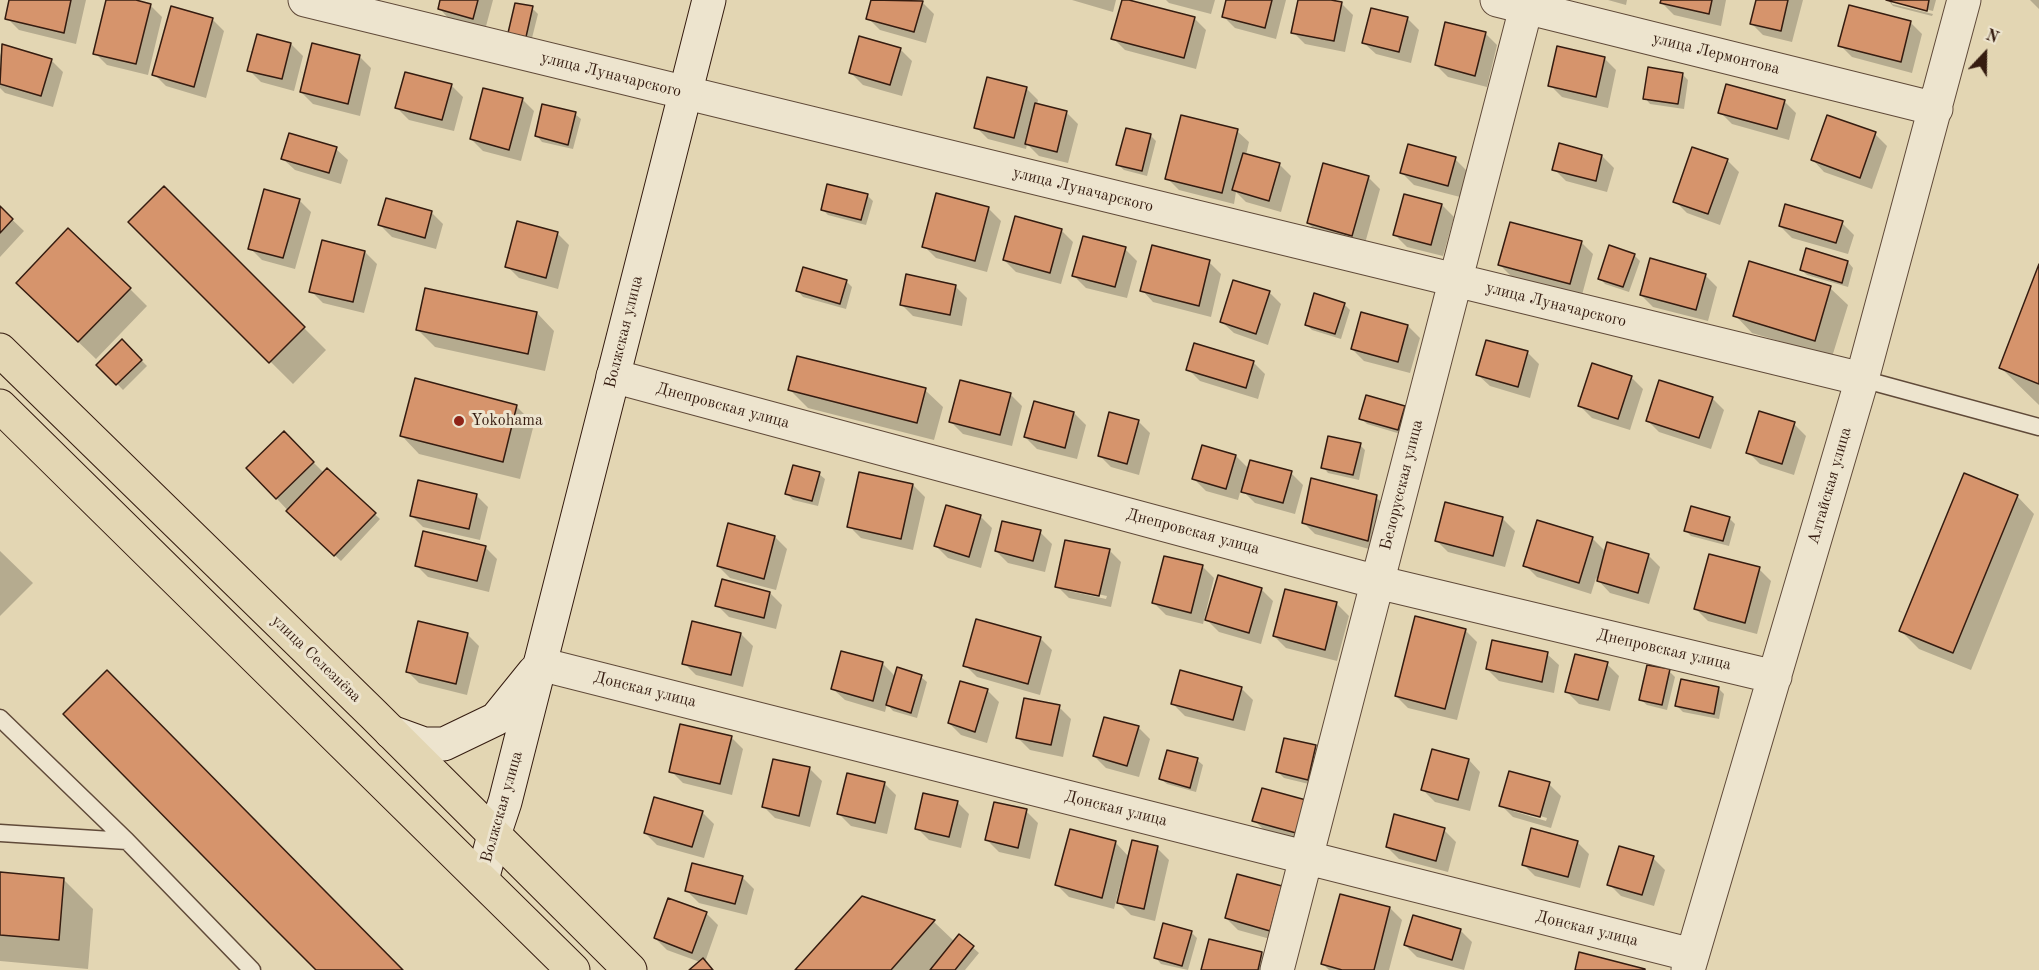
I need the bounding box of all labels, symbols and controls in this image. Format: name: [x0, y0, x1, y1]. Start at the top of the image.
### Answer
north arrow: [1955, 24, 2015, 84]
text: N: [1983, 28, 2000, 47]
street label: улица Лермонтова: [1650, 29, 1782, 79]
street label: улица Луначарского: [539, 48, 683, 102]
street label: улица Луначарского: [1011, 163, 1155, 217]
street label: Волжская улица: [601, 274, 647, 390]
street label: улица Луначарского: [1484, 278, 1628, 332]
street label: Днепровская улица: [654, 379, 792, 433]
place label: Yokohama: [471, 411, 543, 431]
marker: Yokohama: [452, 414, 466, 428]
street label: Белорусская улица: [1376, 418, 1428, 552]
street label: Алтайская улица: [1804, 425, 1856, 547]
street label: Днепровская улица: [1124, 505, 1262, 559]
street label: улица Селезнёва: [267, 611, 365, 707]
street label: Днепровская улица: [1595, 625, 1733, 675]
street label: Донская улица: [592, 668, 698, 712]
street label: Волжская улица: [477, 749, 527, 865]
street label: Донская улица: [1063, 787, 1169, 831]
street label: Донская улица: [1534, 907, 1640, 951]

